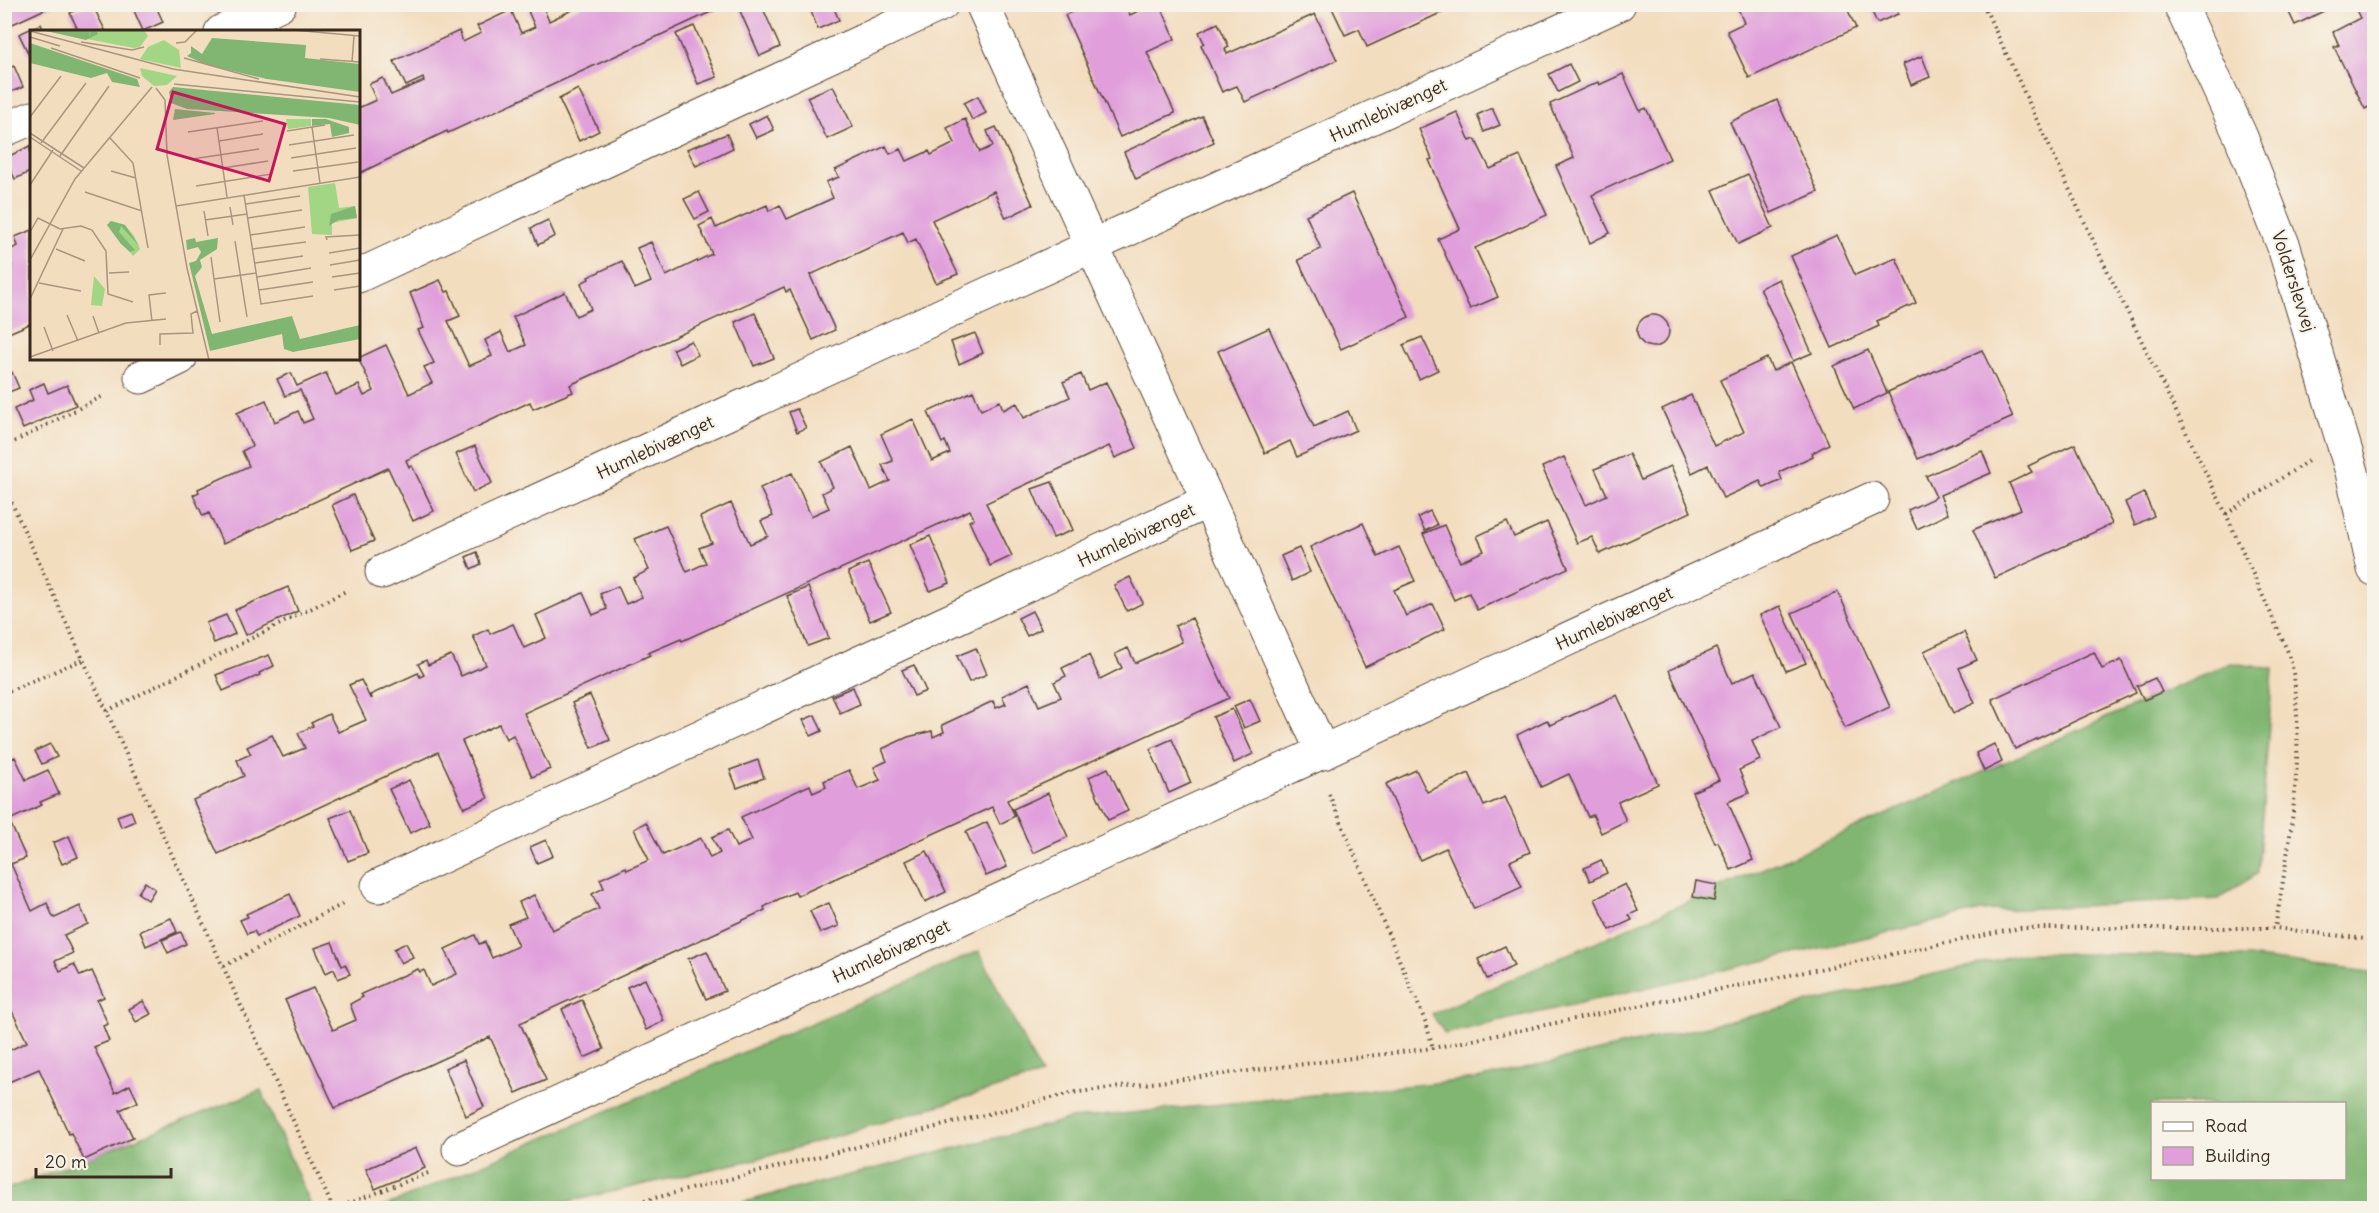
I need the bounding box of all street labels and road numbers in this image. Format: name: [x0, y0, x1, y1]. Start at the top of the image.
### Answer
street label: Humlebivænget: [1326, 73, 1450, 147]
street label: Volderslevvej: [2267, 227, 2321, 335]
street label: Humlebivænget: [593, 410, 717, 484]
street label: Humlebivænget: [1074, 498, 1198, 572]
street label: Humlebivænget: [1552, 581, 1676, 655]
street label: Humlebivænget: [829, 914, 953, 988]

